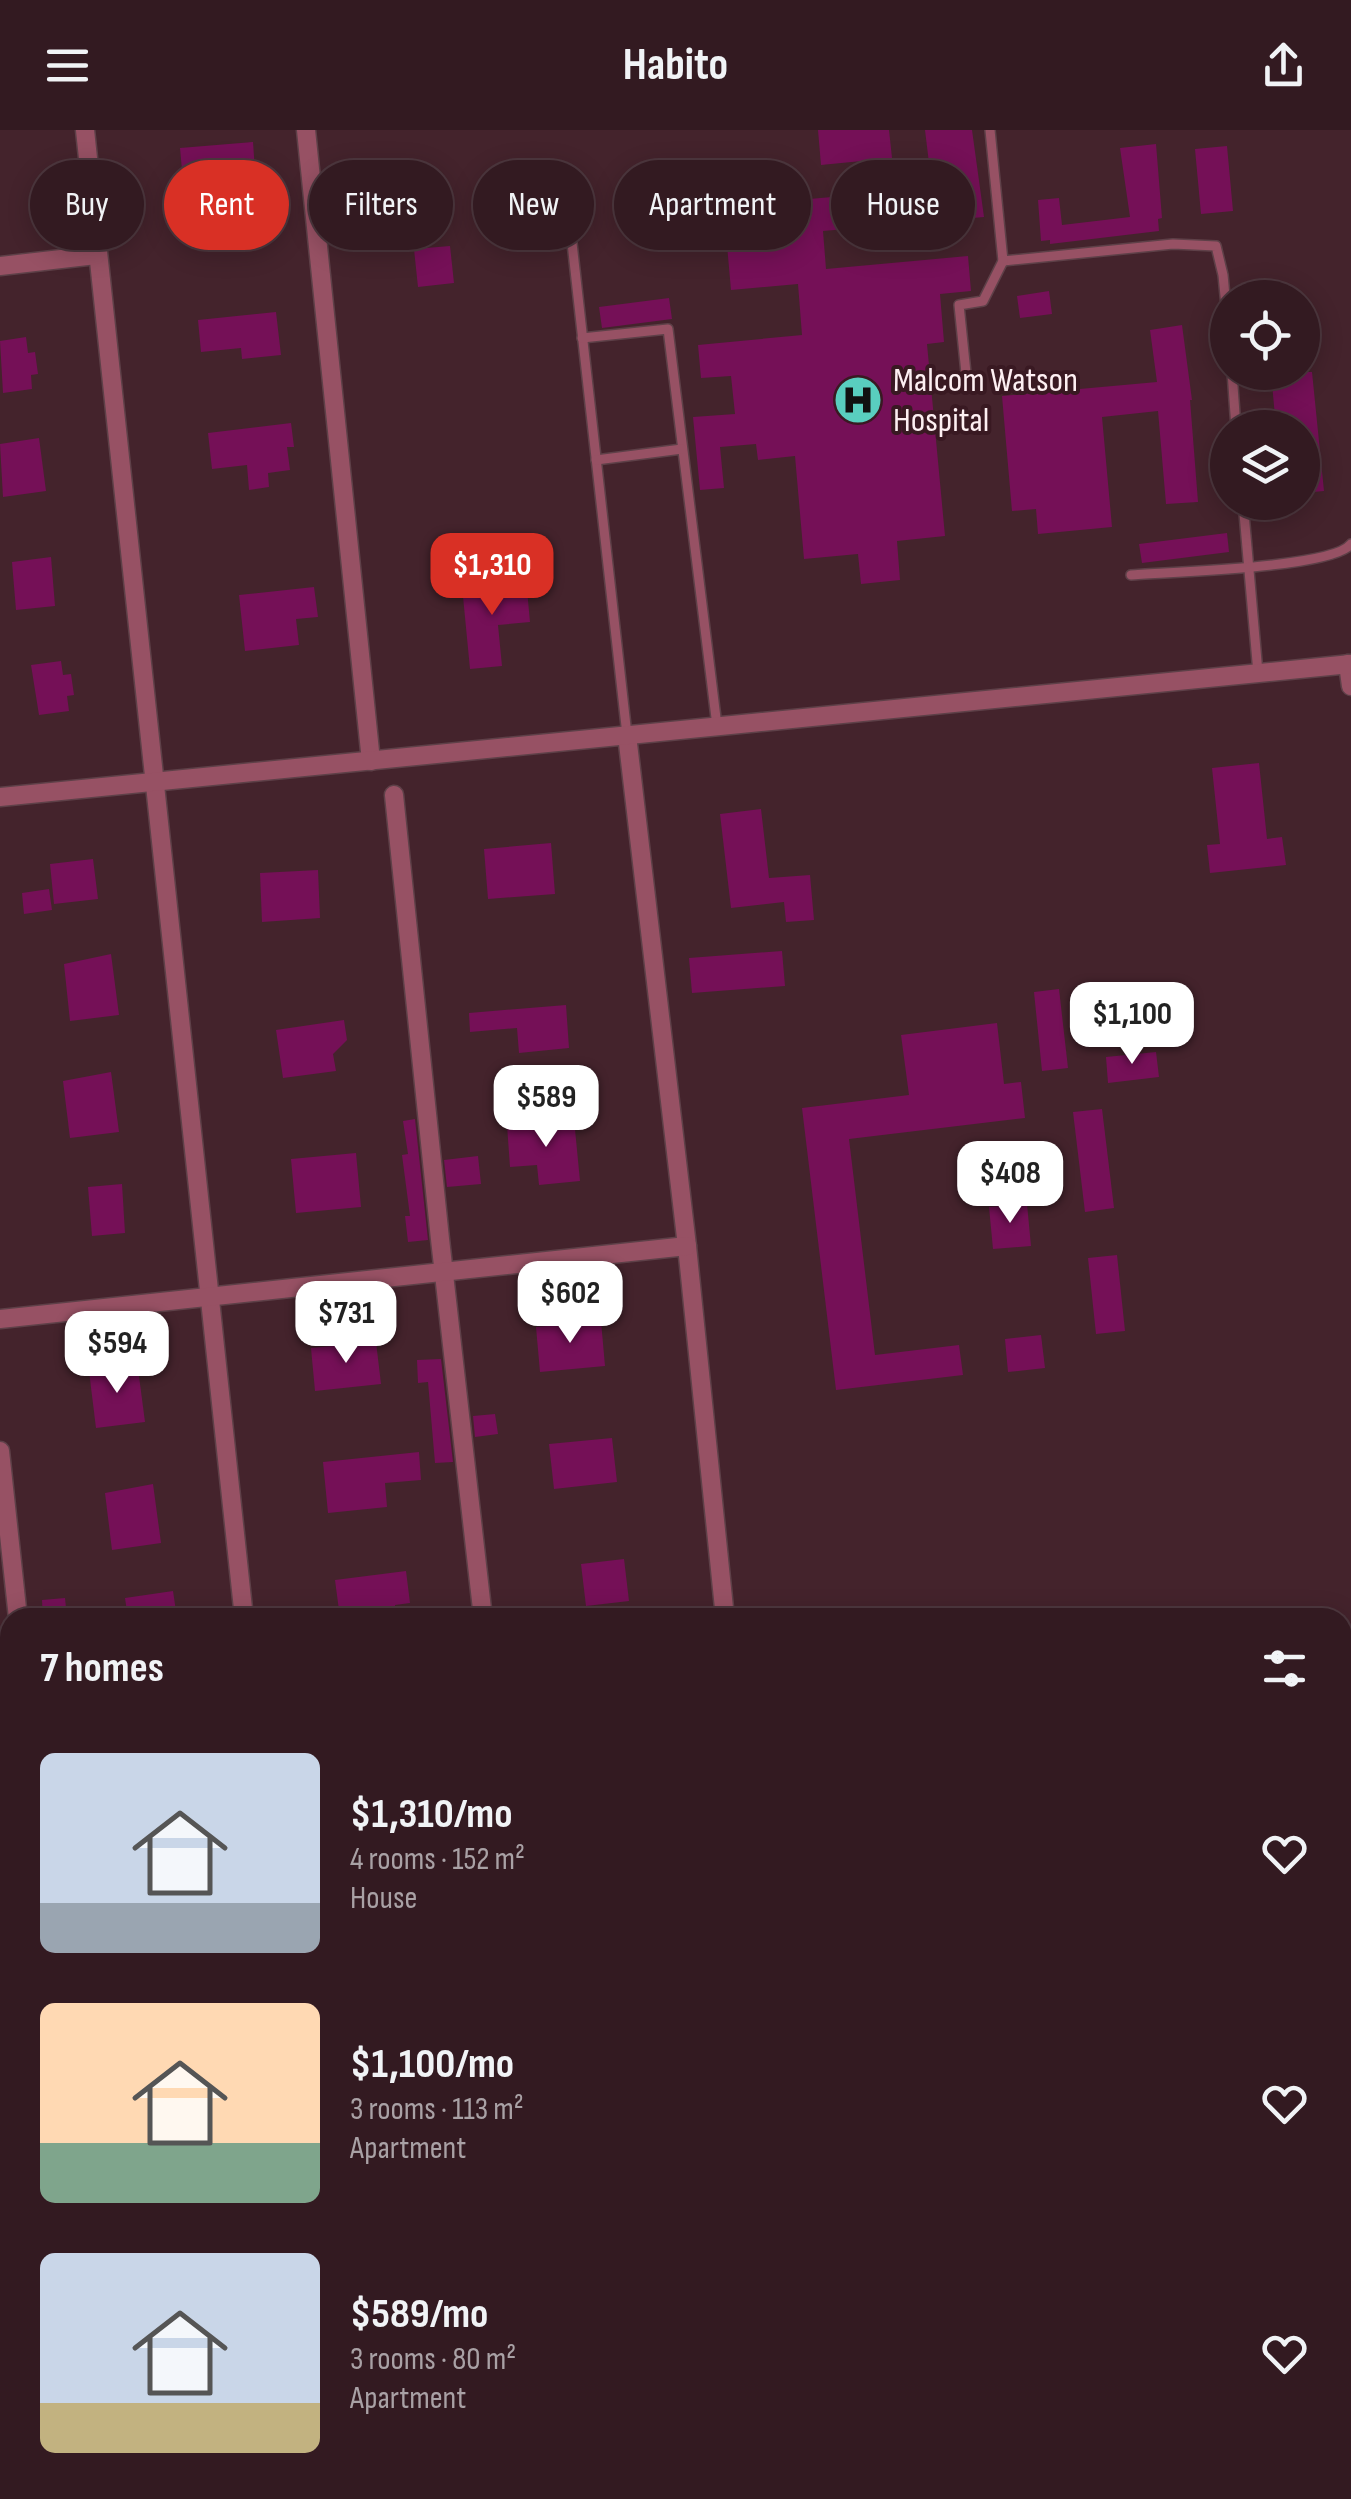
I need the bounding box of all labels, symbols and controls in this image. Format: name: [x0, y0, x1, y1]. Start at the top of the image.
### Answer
icon: menu: [40, 38, 95, 93]
text: Habito: [623, 38, 728, 93]
icon: share: [1256, 38, 1311, 93]
chip: Buy: [30, 160, 144, 250]
chip: Rent: [164, 160, 289, 250]
chip: Filters: [309, 160, 453, 250]
chip: New: [473, 160, 594, 250]
chip: Apartment: [614, 160, 811, 250]
chip: House: [831, 160, 975, 250]
map controls: [1210, 280, 1320, 520]
button: locate: [1210, 280, 1320, 390]
place label: Malcom Watson Hospital: [893, 359, 1078, 442]
hospital icon: Malcom Watson Hospital: [832, 374, 884, 426]
button: layers: [1210, 410, 1320, 520]
pin: $1,310: [411, 533, 573, 618]
text: $1,310: [452, 546, 532, 585]
pin: $1,100: [1051, 982, 1213, 1067]
text: $1,100: [1092, 995, 1172, 1034]
pin: $589: [487, 1065, 605, 1150]
text: $589: [516, 1078, 576, 1117]
pin: $408: [951, 1141, 1069, 1226]
text: $408: [979, 1154, 1041, 1193]
pin: $602: [511, 1261, 629, 1346]
text: $602: [540, 1274, 600, 1313]
pin: $731: [287, 1281, 405, 1366]
text: $731: [317, 1294, 375, 1333]
pin: $594: [58, 1311, 176, 1396]
text: $594: [87, 1324, 147, 1363]
icon: filters: [1257, 1641, 1312, 1696]
text: 7 homes: [40, 1643, 164, 1694]
text: $1,310/mo: [350, 1789, 513, 1840]
icon: home: [120, 1793, 240, 1913]
icon: heart: [1257, 1826, 1312, 1881]
text: 4 rooms · 152 m²: [350, 1840, 525, 1879]
text: House: [350, 1879, 417, 1918]
text: $1,100/mo: [350, 2039, 514, 2090]
icon: home: [120, 2043, 240, 2163]
icon: heart: [1257, 2076, 1312, 2131]
text: 3 rooms · 113 m²: [350, 2090, 524, 2129]
text: Apartment: [350, 2129, 466, 2168]
text: $589/mo: [350, 2289, 488, 2340]
icon: home: [120, 2293, 240, 2413]
icon: heart: [1257, 2326, 1312, 2381]
text: 3 rooms · 80 m²: [350, 2340, 516, 2379]
text: Apartment: [350, 2379, 466, 2418]

